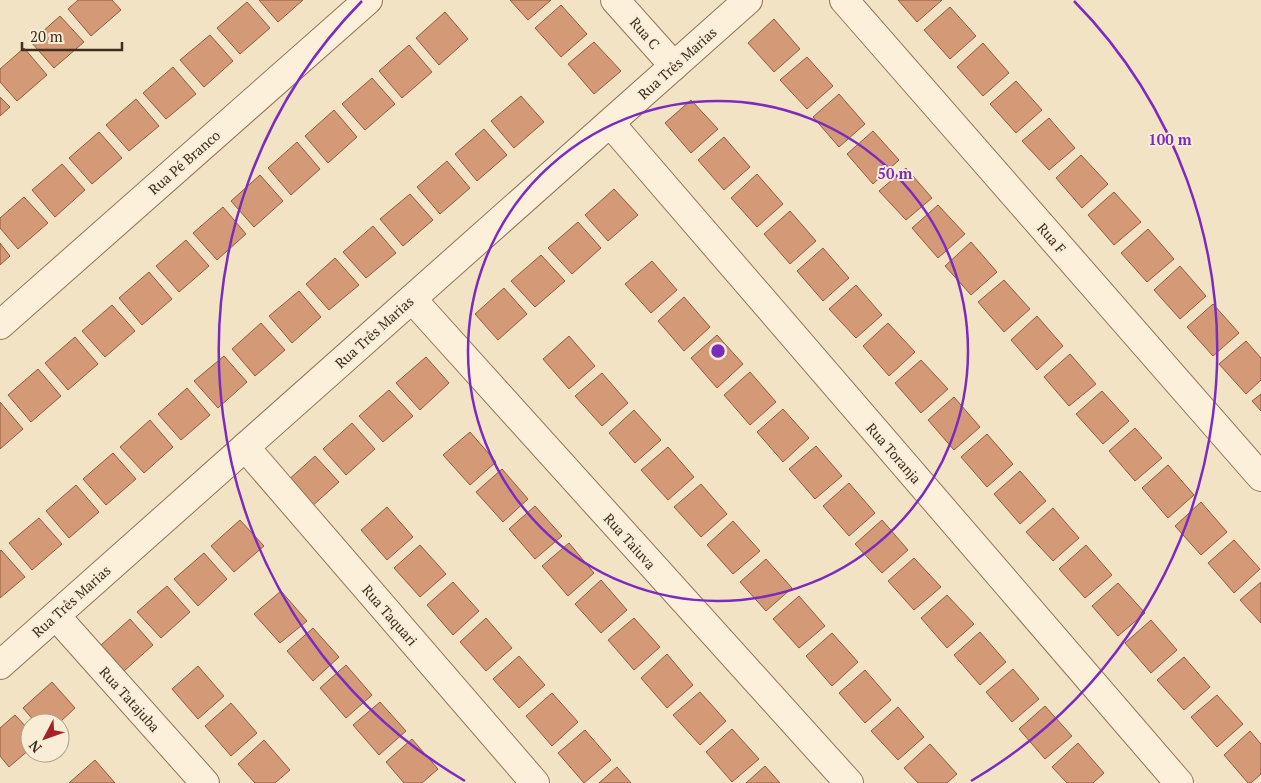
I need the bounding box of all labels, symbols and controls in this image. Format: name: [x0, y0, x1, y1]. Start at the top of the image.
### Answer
street label: Rua C: [626, 13, 664, 53]
scale bar: [22, 20, 122, 52]
street label: Rua Três Marias: [634, 23, 720, 103]
text: 20 m: [30, 26, 63, 46]
street label: Rua Pé Branco: [144, 125, 224, 198]
text: 100 m: [1148, 129, 1192, 149]
text: 50 m: [878, 163, 913, 183]
street label: Rua F: [1033, 219, 1071, 257]
street label: Rua Três Marias: [331, 292, 417, 372]
centre of rings: [709, 342, 727, 360]
street label: Rua Toranja: [862, 419, 926, 487]
street label: Rua Taiuva: [600, 509, 660, 573]
street label: Rua Três Marias: [28, 561, 114, 641]
street label: Rua Taquari: [358, 580, 422, 650]
street label: Rua Tatajuba: [96, 662, 164, 736]
north arrow: [20, 713, 70, 763]
text: N: [24, 736, 45, 757]

